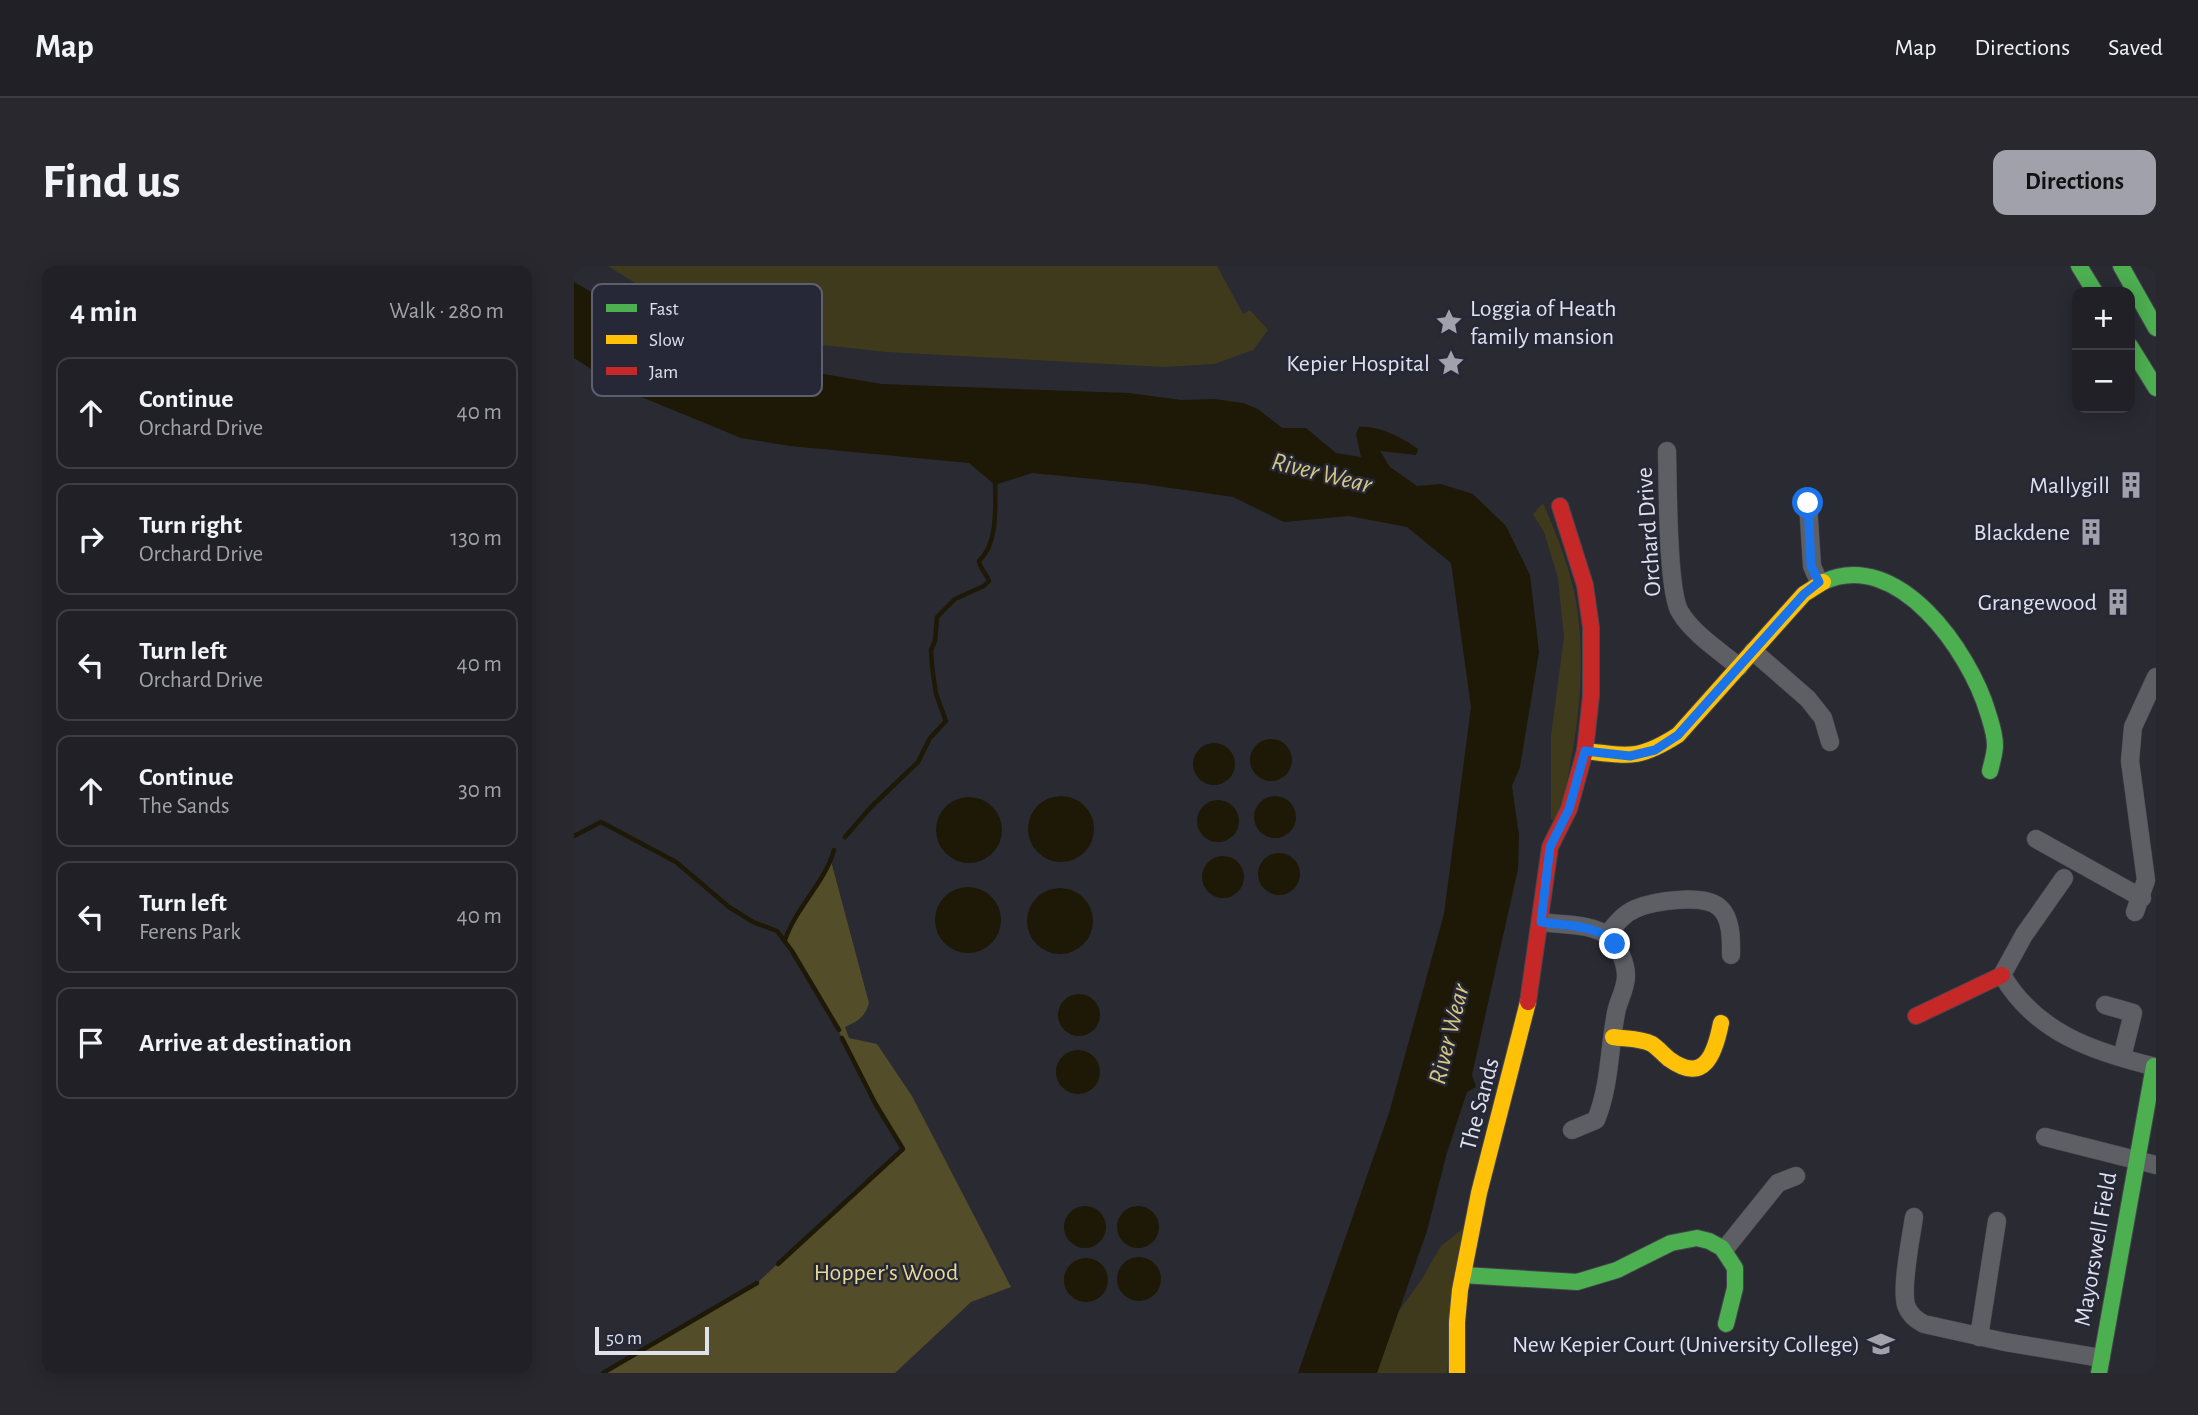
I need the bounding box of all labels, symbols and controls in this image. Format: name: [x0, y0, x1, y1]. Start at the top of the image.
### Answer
text: Map: [35, 31, 94, 64]
text: Map: [1894, 36, 1936, 60]
text: Directions: [1974, 36, 2070, 60]
text: Saved: [2108, 36, 2163, 60]
button: Directions: [1993, 150, 2156, 215]
text: Find us: [42, 158, 181, 207]
legend: [592, 284, 822, 396]
map controls: [2072, 287, 2135, 413]
button: +: [2072, 287, 2135, 350]
text: 4 min: [70, 297, 138, 327]
place label: Loggia of Heath family mansion: [1470, 297, 1616, 349]
text: Walk · 280 m: [389, 300, 504, 323]
text: Fast: [649, 300, 679, 319]
place icon: Loggia of Heath family mansion: [1434, 307, 1464, 337]
text: Slow: [649, 331, 685, 350]
place icon: Kepier Hospital: [1436, 348, 1466, 378]
button: −: [2072, 350, 2135, 413]
place label: Kepier Hospital: [1286, 352, 1430, 376]
text: Jam: [649, 363, 678, 382]
text: Continue: [139, 386, 234, 412]
icon: ahead: [72, 394, 110, 432]
text: 40 m: [457, 401, 502, 424]
text: Orchard Drive: [139, 417, 263, 440]
water label: River Wear: [1269, 448, 1376, 498]
street label: Orchard Drive: [1633, 466, 1665, 597]
building icon: Mallygill: [2116, 470, 2146, 500]
place label: Mallygill: [2029, 474, 2110, 498]
route start: [1792, 487, 1823, 518]
text: Turn right: [139, 512, 242, 538]
building icon: Blackdene: [2076, 517, 2106, 547]
icon: right: [72, 520, 110, 558]
place label: Blackdene: [1973, 521, 2070, 545]
text: 130 m: [450, 527, 502, 550]
text: Orchard Drive: [139, 543, 263, 566]
building icon: Grangewood: [2103, 587, 2133, 617]
place label: Grangewood: [1978, 591, 2097, 615]
text: Turn left: [139, 638, 227, 664]
icon: left: [72, 646, 110, 684]
text: 40 m: [457, 653, 502, 676]
text: Orchard Drive: [139, 669, 263, 692]
text: Continue: [139, 764, 234, 790]
icon: ahead: [72, 772, 110, 810]
text: 30 m: [458, 779, 502, 802]
text: The Sands: [139, 795, 229, 818]
text: Turn left: [139, 890, 227, 916]
icon: left: [72, 898, 110, 936]
text: 40 m: [457, 905, 502, 928]
text: Ferens Park: [139, 921, 241, 944]
route end: [1599, 928, 1630, 959]
water label: River Wear: [1424, 980, 1474, 1087]
icon: arrive: [72, 1024, 110, 1062]
text: Arrive at destination: [139, 1030, 352, 1056]
street label: The Sands: [1456, 1056, 1504, 1153]
street label: Mayorswell Field: [2071, 1170, 2121, 1328]
park label: Hopper's Wood: [814, 1261, 958, 1285]
scale bar: [595, 1324, 709, 1356]
text: 50 m: [606, 1329, 642, 1348]
school or university icon: New Kepier Court (University College): [1866, 1329, 1896, 1359]
place label: New Kepier Court (University College): [1512, 1333, 1860, 1357]

